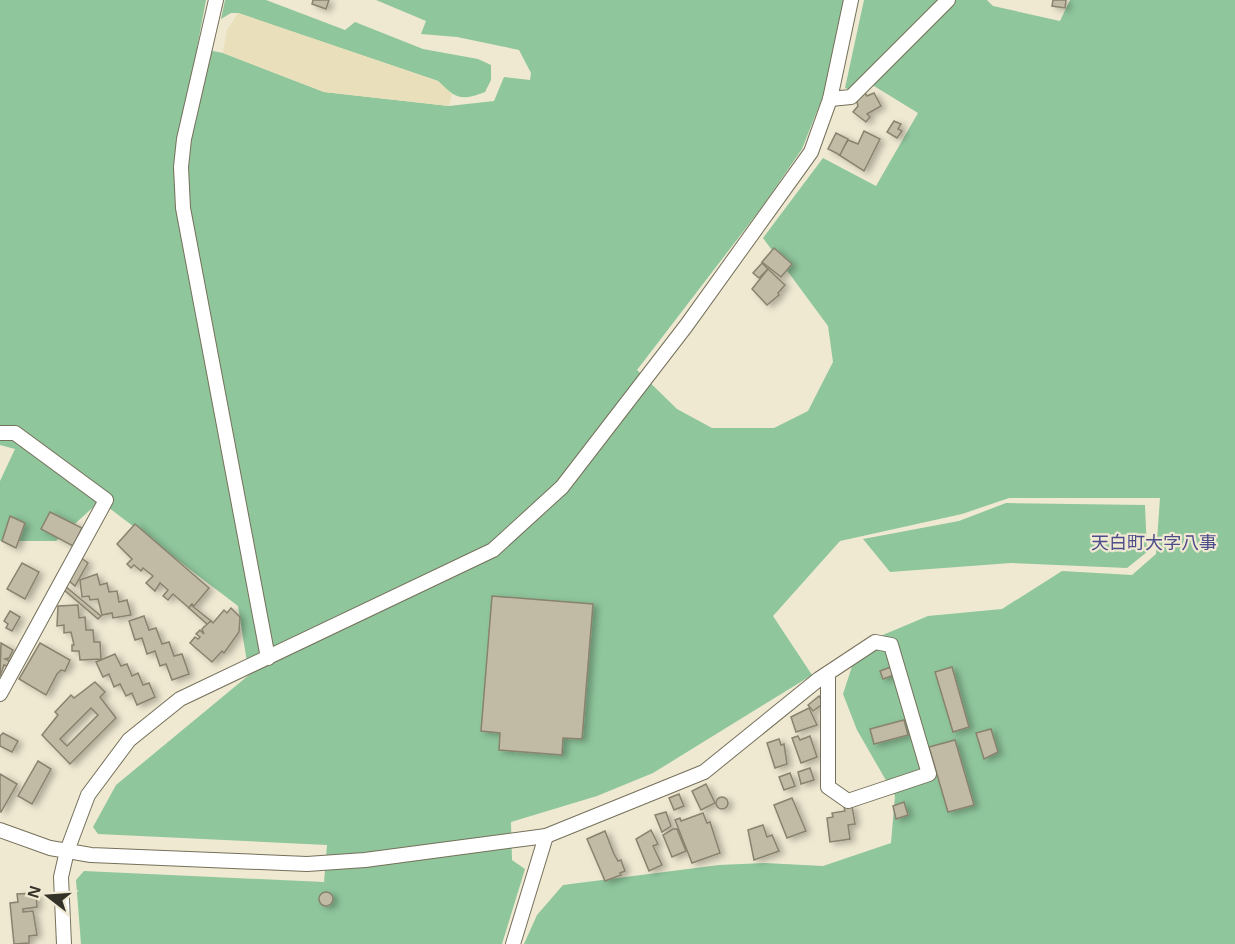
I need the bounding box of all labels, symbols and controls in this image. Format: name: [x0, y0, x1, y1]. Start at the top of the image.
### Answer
district label: 天白町大字八事: [1091, 533, 1217, 553]
north arrow: [18, 866, 78, 926]
text: N: [24, 884, 44, 900]

